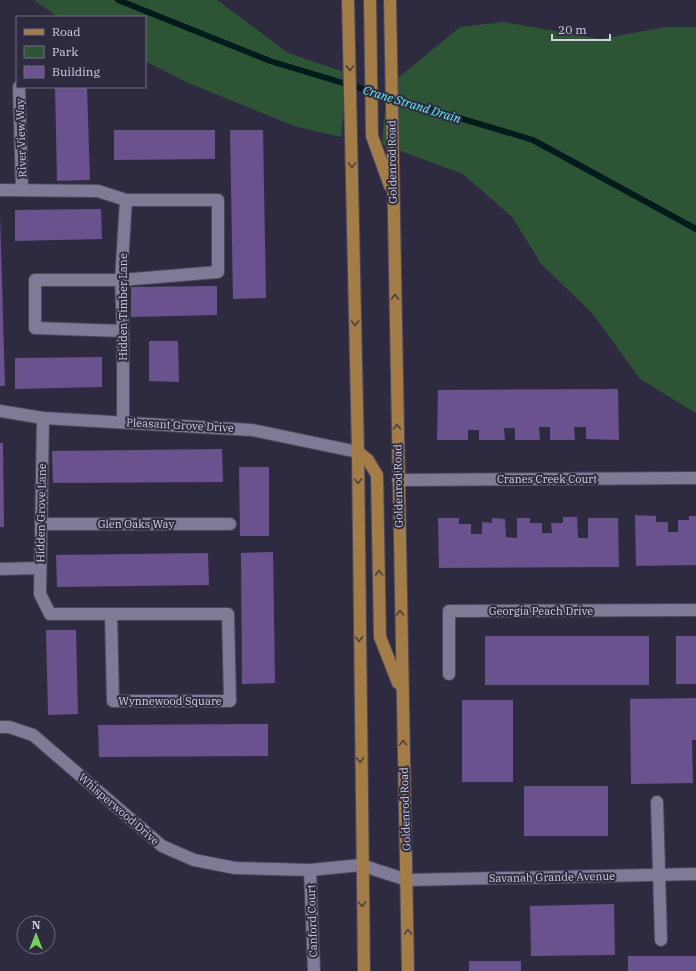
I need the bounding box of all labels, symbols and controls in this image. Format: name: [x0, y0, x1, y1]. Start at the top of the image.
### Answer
legend: [16, 16, 146, 88]
scale bar: [552, 16, 610, 42]
text: 20 m: [558, 22, 587, 37]
text: Road: [52, 24, 81, 39]
text: Park: [52, 44, 78, 59]
text: Building: [52, 64, 100, 79]
one-way arrow: [346, 65, 354, 71]
water label: Crane Strand Drain: [361, 82, 463, 126]
street label: River View Way: [13, 98, 29, 178]
street label: Goldenrod Road: [384, 120, 400, 204]
one-way arrow: [348, 162, 357, 168]
street label: Hidden Timber Lane: [116, 253, 130, 361]
one-way arrow: [390, 294, 399, 300]
one-way arrow: [351, 320, 359, 326]
street label: Pleasant Grove Drive: [126, 415, 234, 435]
one-way arrow: [393, 424, 401, 430]
street label: Goldenrod Road: [390, 444, 406, 528]
street label: Hidden Grove Lane: [33, 463, 49, 563]
street label: Cranes Creek Court: [497, 472, 597, 486]
one-way arrow: [354, 478, 362, 484]
street label: Glen Oaks Way: [98, 517, 174, 531]
one-way arrow: [375, 570, 383, 576]
street label: Georgia Peach Drive: [489, 604, 593, 618]
one-way arrow: [396, 610, 404, 616]
one-way arrow: [355, 636, 363, 642]
street label: Wynnewood Square: [118, 694, 222, 708]
one-way arrow: [399, 740, 407, 746]
one-way arrow: [356, 757, 364, 763]
street label: Goldenrod Road: [397, 767, 413, 851]
street label: Whisperwood Drive: [76, 770, 162, 848]
street label: Savanah Grande Avenue: [489, 869, 615, 885]
street label: Canford Court: [304, 884, 320, 958]
one-way arrow: [358, 901, 366, 907]
north arrow: [16, 915, 56, 955]
text: N: [32, 918, 41, 932]
one-way arrow: [404, 929, 412, 935]

